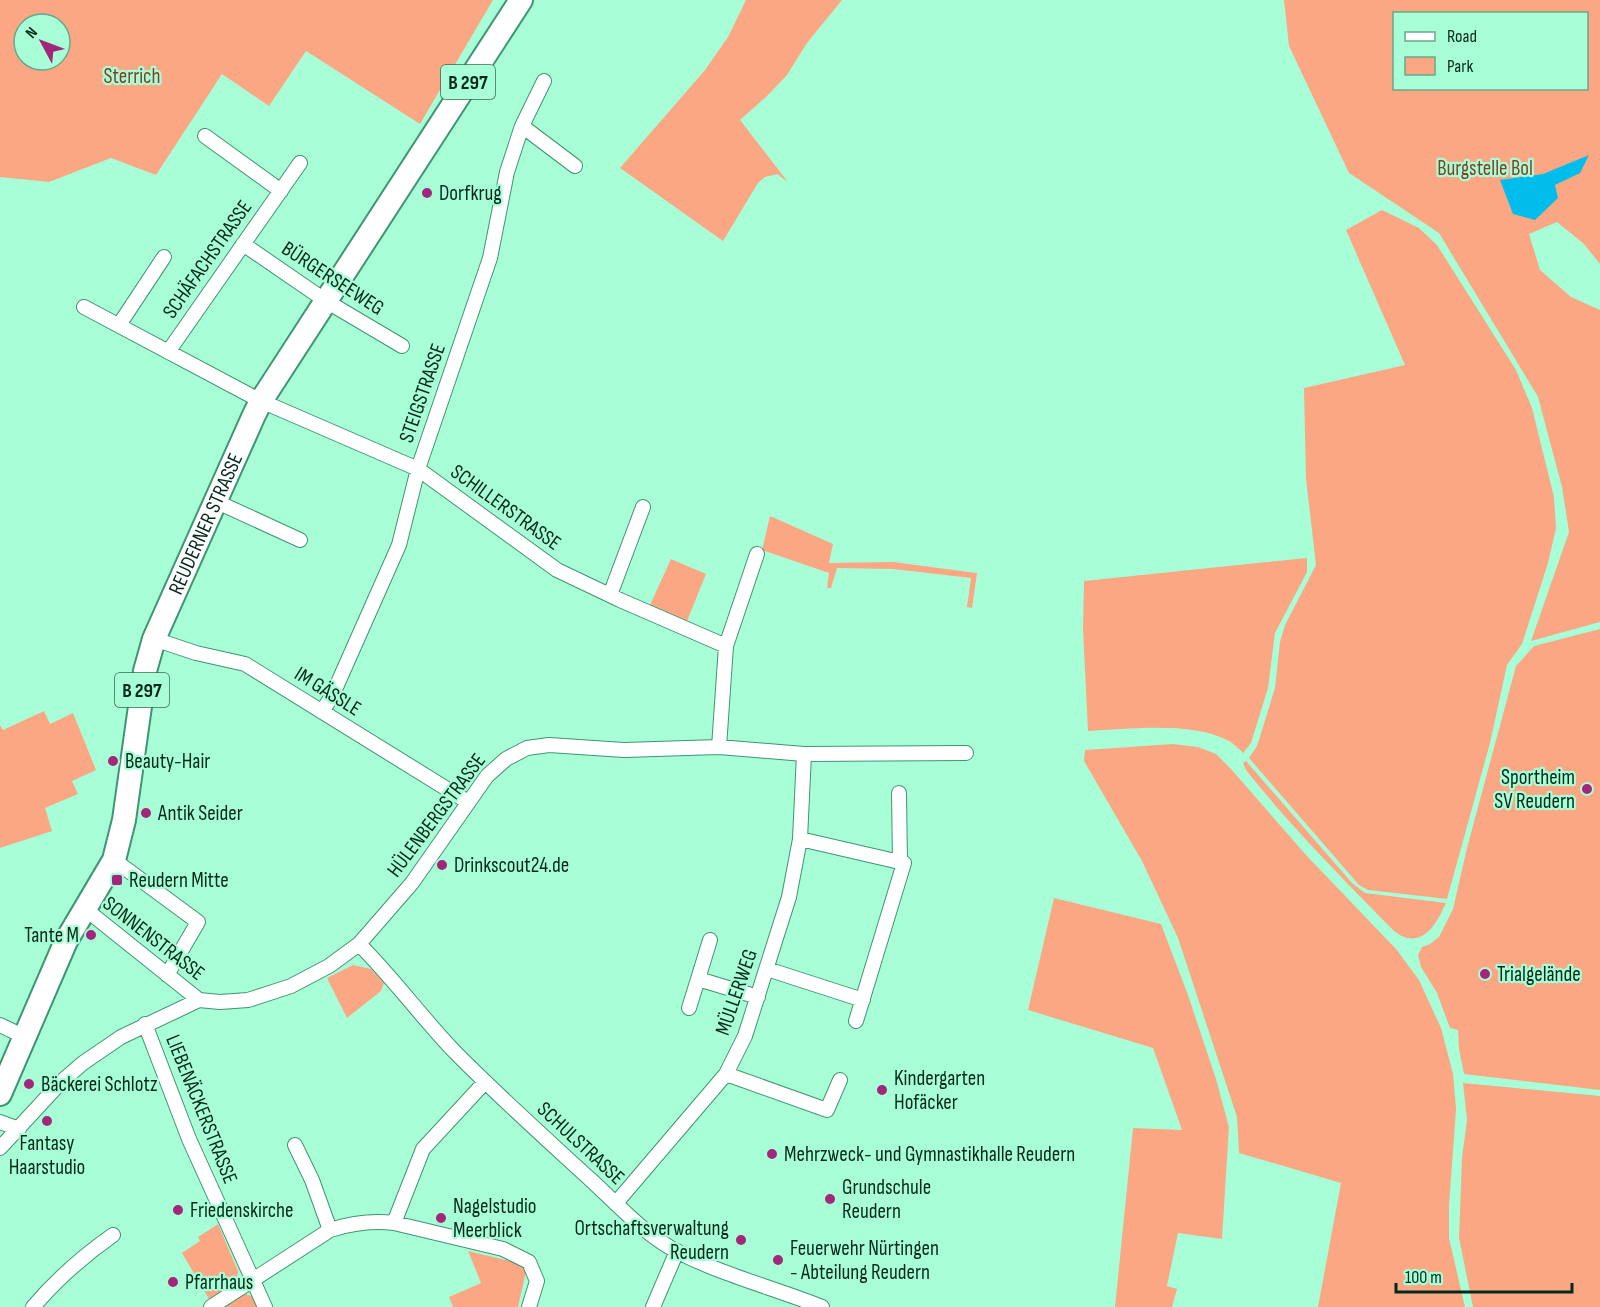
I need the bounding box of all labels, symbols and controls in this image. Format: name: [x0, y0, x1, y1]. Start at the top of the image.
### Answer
north arrow: [12, 12, 72, 72]
legend: [1393, 12, 1588, 90]
text: N: [22, 24, 42, 43]
text: Road: [1447, 26, 1477, 47]
text: Park: [1447, 56, 1473, 77]
park label: Sterrich: [103, 64, 161, 89]
road number: B 297: [441, 65, 495, 99]
park label: Burgstelle Bol: [1437, 156, 1533, 181]
place label: Dorfkrug: [439, 181, 502, 206]
marker: Dorfkrug: [420, 186, 434, 200]
street label: SCHÄFACHSTRASSE: [157, 195, 257, 323]
street label: BÜRGERSEEWEG: [277, 236, 389, 321]
street label: STEIGSTRASSE: [394, 340, 451, 446]
street label: REUDERNER STRASSE: [164, 449, 248, 598]
street label: SCHILLERSTRASSE: [446, 459, 566, 556]
street label: IM GÄSSLE: [290, 661, 366, 722]
road number: B 297: [115, 673, 169, 707]
place label: Beauty-Hair: [125, 749, 210, 774]
street label: HÜLENBERGSTRASSE: [382, 749, 491, 882]
marker: Beauty-Hair: [106, 754, 120, 768]
place label: Sportheim SV Reudern: [1494, 765, 1575, 814]
marker: Sportheim SV Reudern: [1580, 782, 1594, 796]
place label: Antik Seider: [157, 801, 243, 826]
marker: Antik Seider: [139, 806, 153, 820]
place label: Drinkscout24.de: [454, 853, 569, 878]
marker: Drinkscout24.de: [435, 858, 449, 872]
place label: Reudern Mitte: [129, 868, 229, 893]
marker: Reudern Mitte: [110, 873, 124, 887]
street label: SONNENSTRASSE: [98, 891, 210, 986]
place label: Tante M: [24, 923, 79, 948]
marker: Tante M: [84, 928, 98, 942]
street label: MÜLLERWEG: [710, 946, 763, 1038]
place label: Trialgelände: [1497, 962, 1581, 987]
marker: Trialgelände: [1478, 967, 1492, 981]
street label: LIEBENÄCKERSTRASSE: [160, 1031, 243, 1187]
place label: Kindergarten Hofäcker: [894, 1066, 985, 1115]
place label: Bäckerei Schlotz: [41, 1072, 158, 1097]
marker: Bäckerei Schlotz: [22, 1077, 36, 1091]
marker: Kindergarten Hofäcker: [875, 1083, 889, 1097]
street label: SCHULSTRASSE: [532, 1097, 629, 1190]
marker: Fantasy Haarstudio: [40, 1114, 54, 1128]
place label: Fantasy Haarstudio: [9, 1131, 85, 1180]
place label: Mehrzweck- und Gymnastikhalle Reudern: [784, 1142, 1075, 1167]
marker: Mehrzweck- und Gymnastikhalle Reudern: [765, 1147, 779, 1161]
place label: Grundschule Reudern: [842, 1175, 931, 1224]
marker: Grundschule Reudern: [823, 1192, 837, 1206]
place label: Nagelstudio Meerblick: [453, 1194, 537, 1243]
place label: Friedenskirche: [190, 1198, 294, 1223]
marker: Friedenskirche: [171, 1203, 185, 1217]
marker: Nagelstudio Meerblick: [434, 1211, 448, 1225]
place label: Ortschaftsverwaltung Reudern: [575, 1216, 729, 1265]
marker: Ortschaftsverwaltung Reudern: [734, 1233, 748, 1247]
place label: Feuerwehr Nürtingen - Abteilung Reudern: [790, 1236, 939, 1285]
marker: Feuerwehr Nürtingen - Abteilung Reudern: [771, 1253, 785, 1267]
scale bar: [1396, 1256, 1572, 1294]
text: 100 m: [1405, 1267, 1442, 1288]
place label: Pfarrhaus: [185, 1270, 253, 1295]
marker: Pfarrhaus: [166, 1275, 180, 1289]

